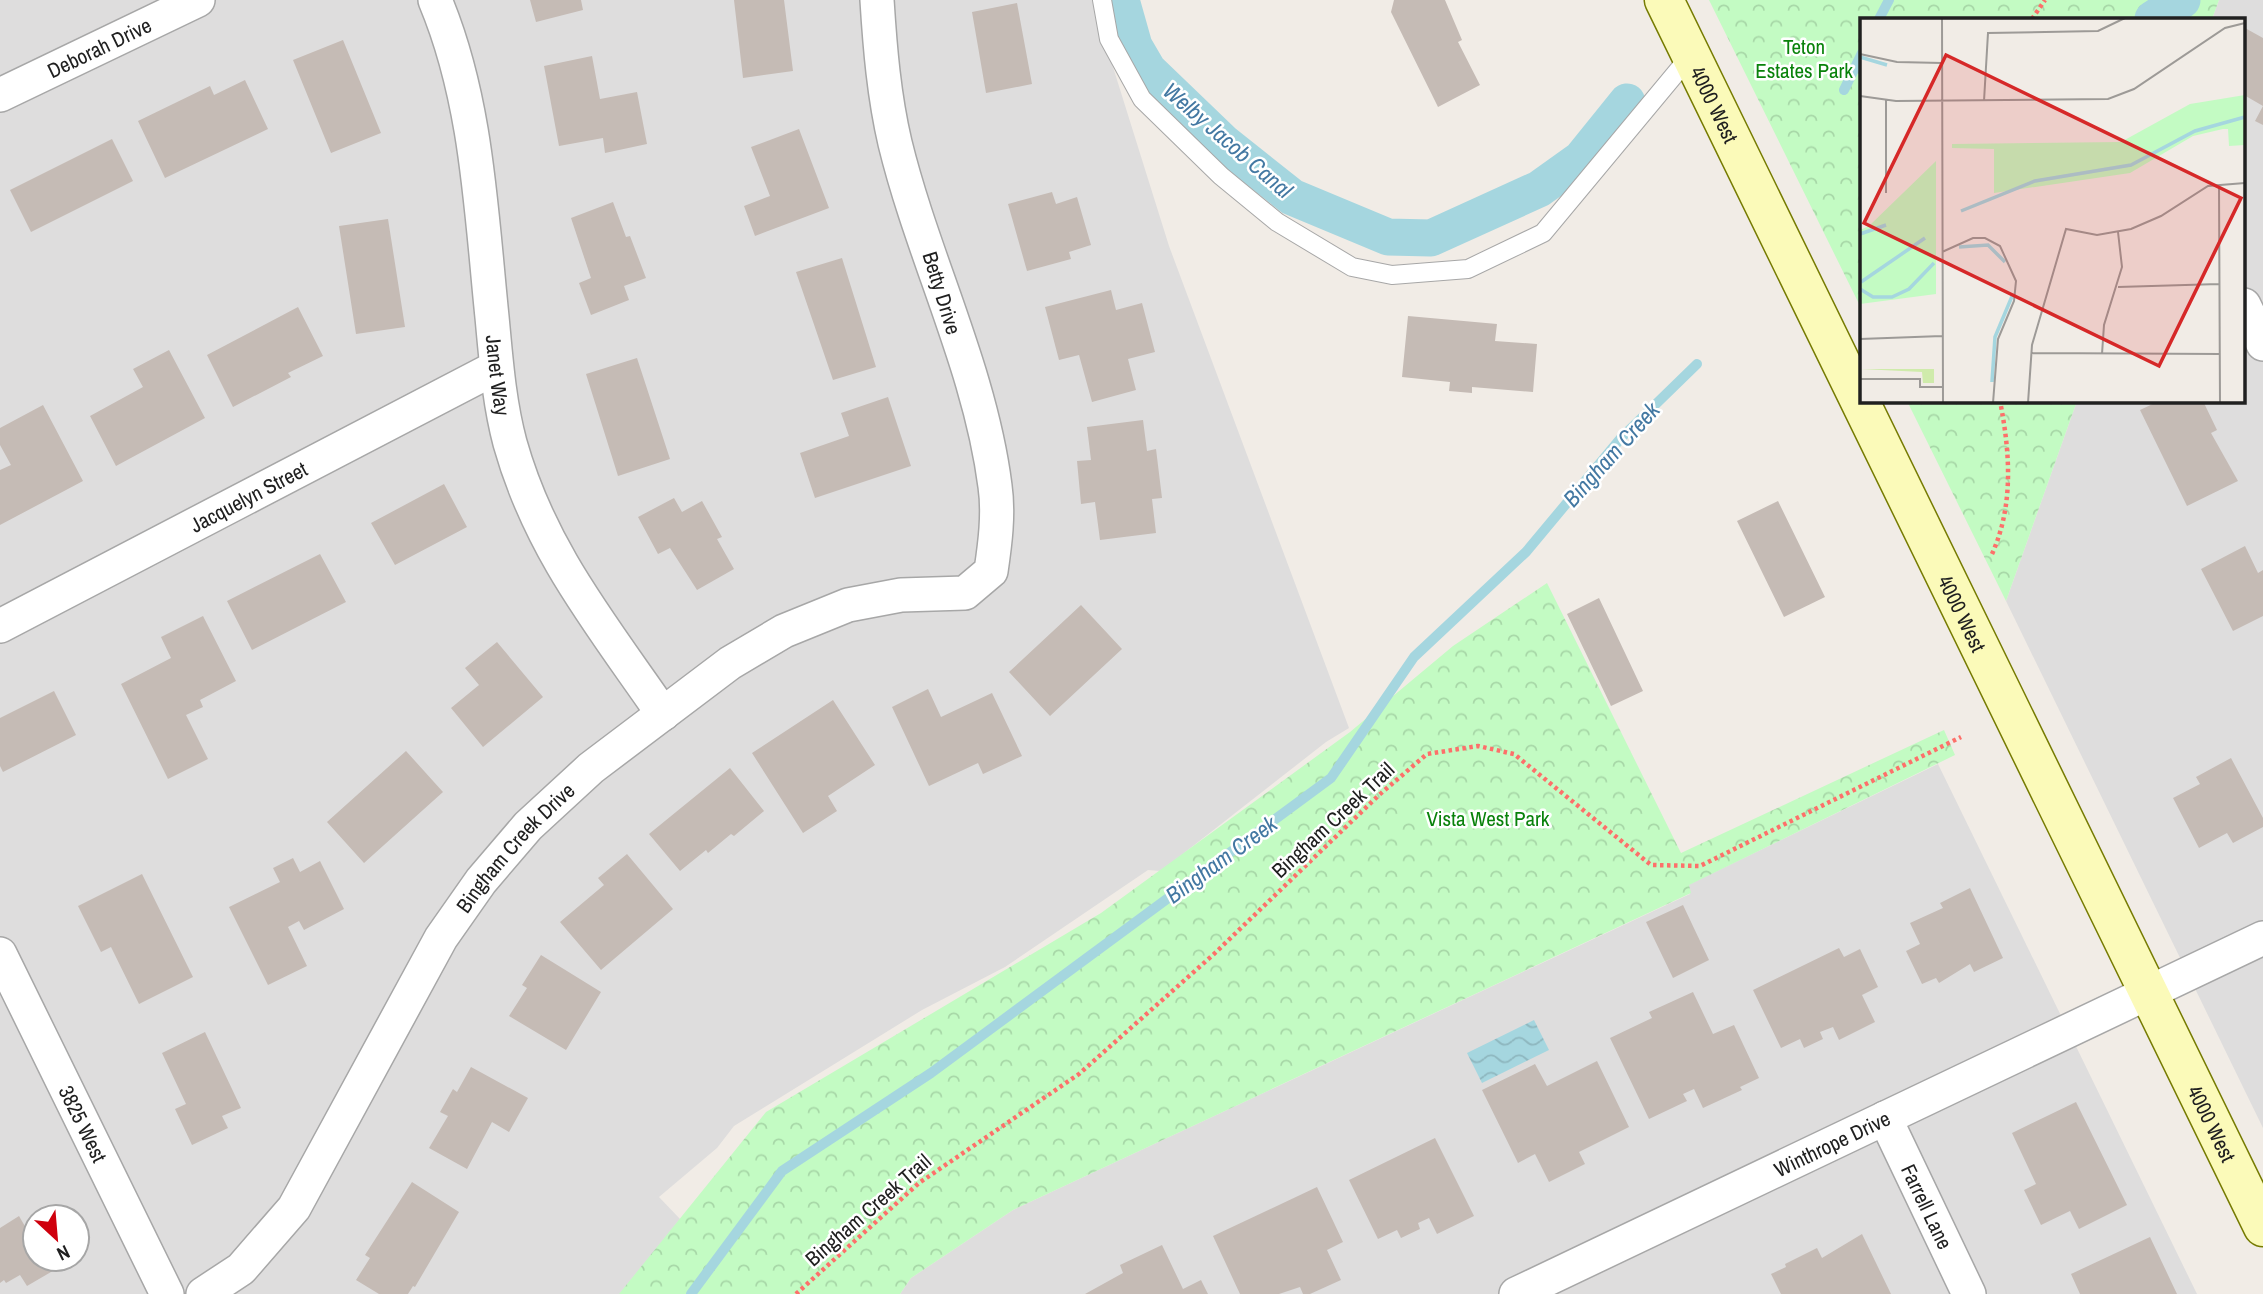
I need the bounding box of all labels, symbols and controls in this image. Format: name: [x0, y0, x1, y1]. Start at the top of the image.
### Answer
street label: Deborah Drive: [42, 10, 156, 85]
inset map: [1860, 18, 2246, 402]
park label: Teton Estates Park: [1755, 32, 1853, 85]
street label: 4000 West: [1684, 61, 1746, 148]
water label: Welby Jacob Canal: [1157, 75, 1300, 205]
street label: Betty Drive: [916, 248, 968, 338]
street label: Janet Way: [479, 334, 518, 418]
water label: Bingham Creek: [1556, 394, 1667, 513]
street label: Jacquelyn Street: [185, 454, 312, 539]
street label: 4000 West: [1931, 570, 1993, 657]
street label: Bingham Creek Trail: [1265, 756, 1401, 884]
street label: Bingham Creek Drive: [449, 776, 581, 918]
park label: Vista West Park: [1427, 804, 1550, 833]
water label: Bingham Creek: [1159, 807, 1284, 910]
street label: 3825 West: [52, 1080, 115, 1167]
street label: 4000 West: [2181, 1080, 2243, 1167]
street label: Winthrope Drive: [1769, 1103, 1895, 1184]
street label: Bingham Creek Trail: [799, 1147, 937, 1273]
street label: Farrell Lane: [1895, 1159, 1960, 1254]
north arrow: [21, 1203, 91, 1273]
text: N: [53, 1239, 74, 1267]

